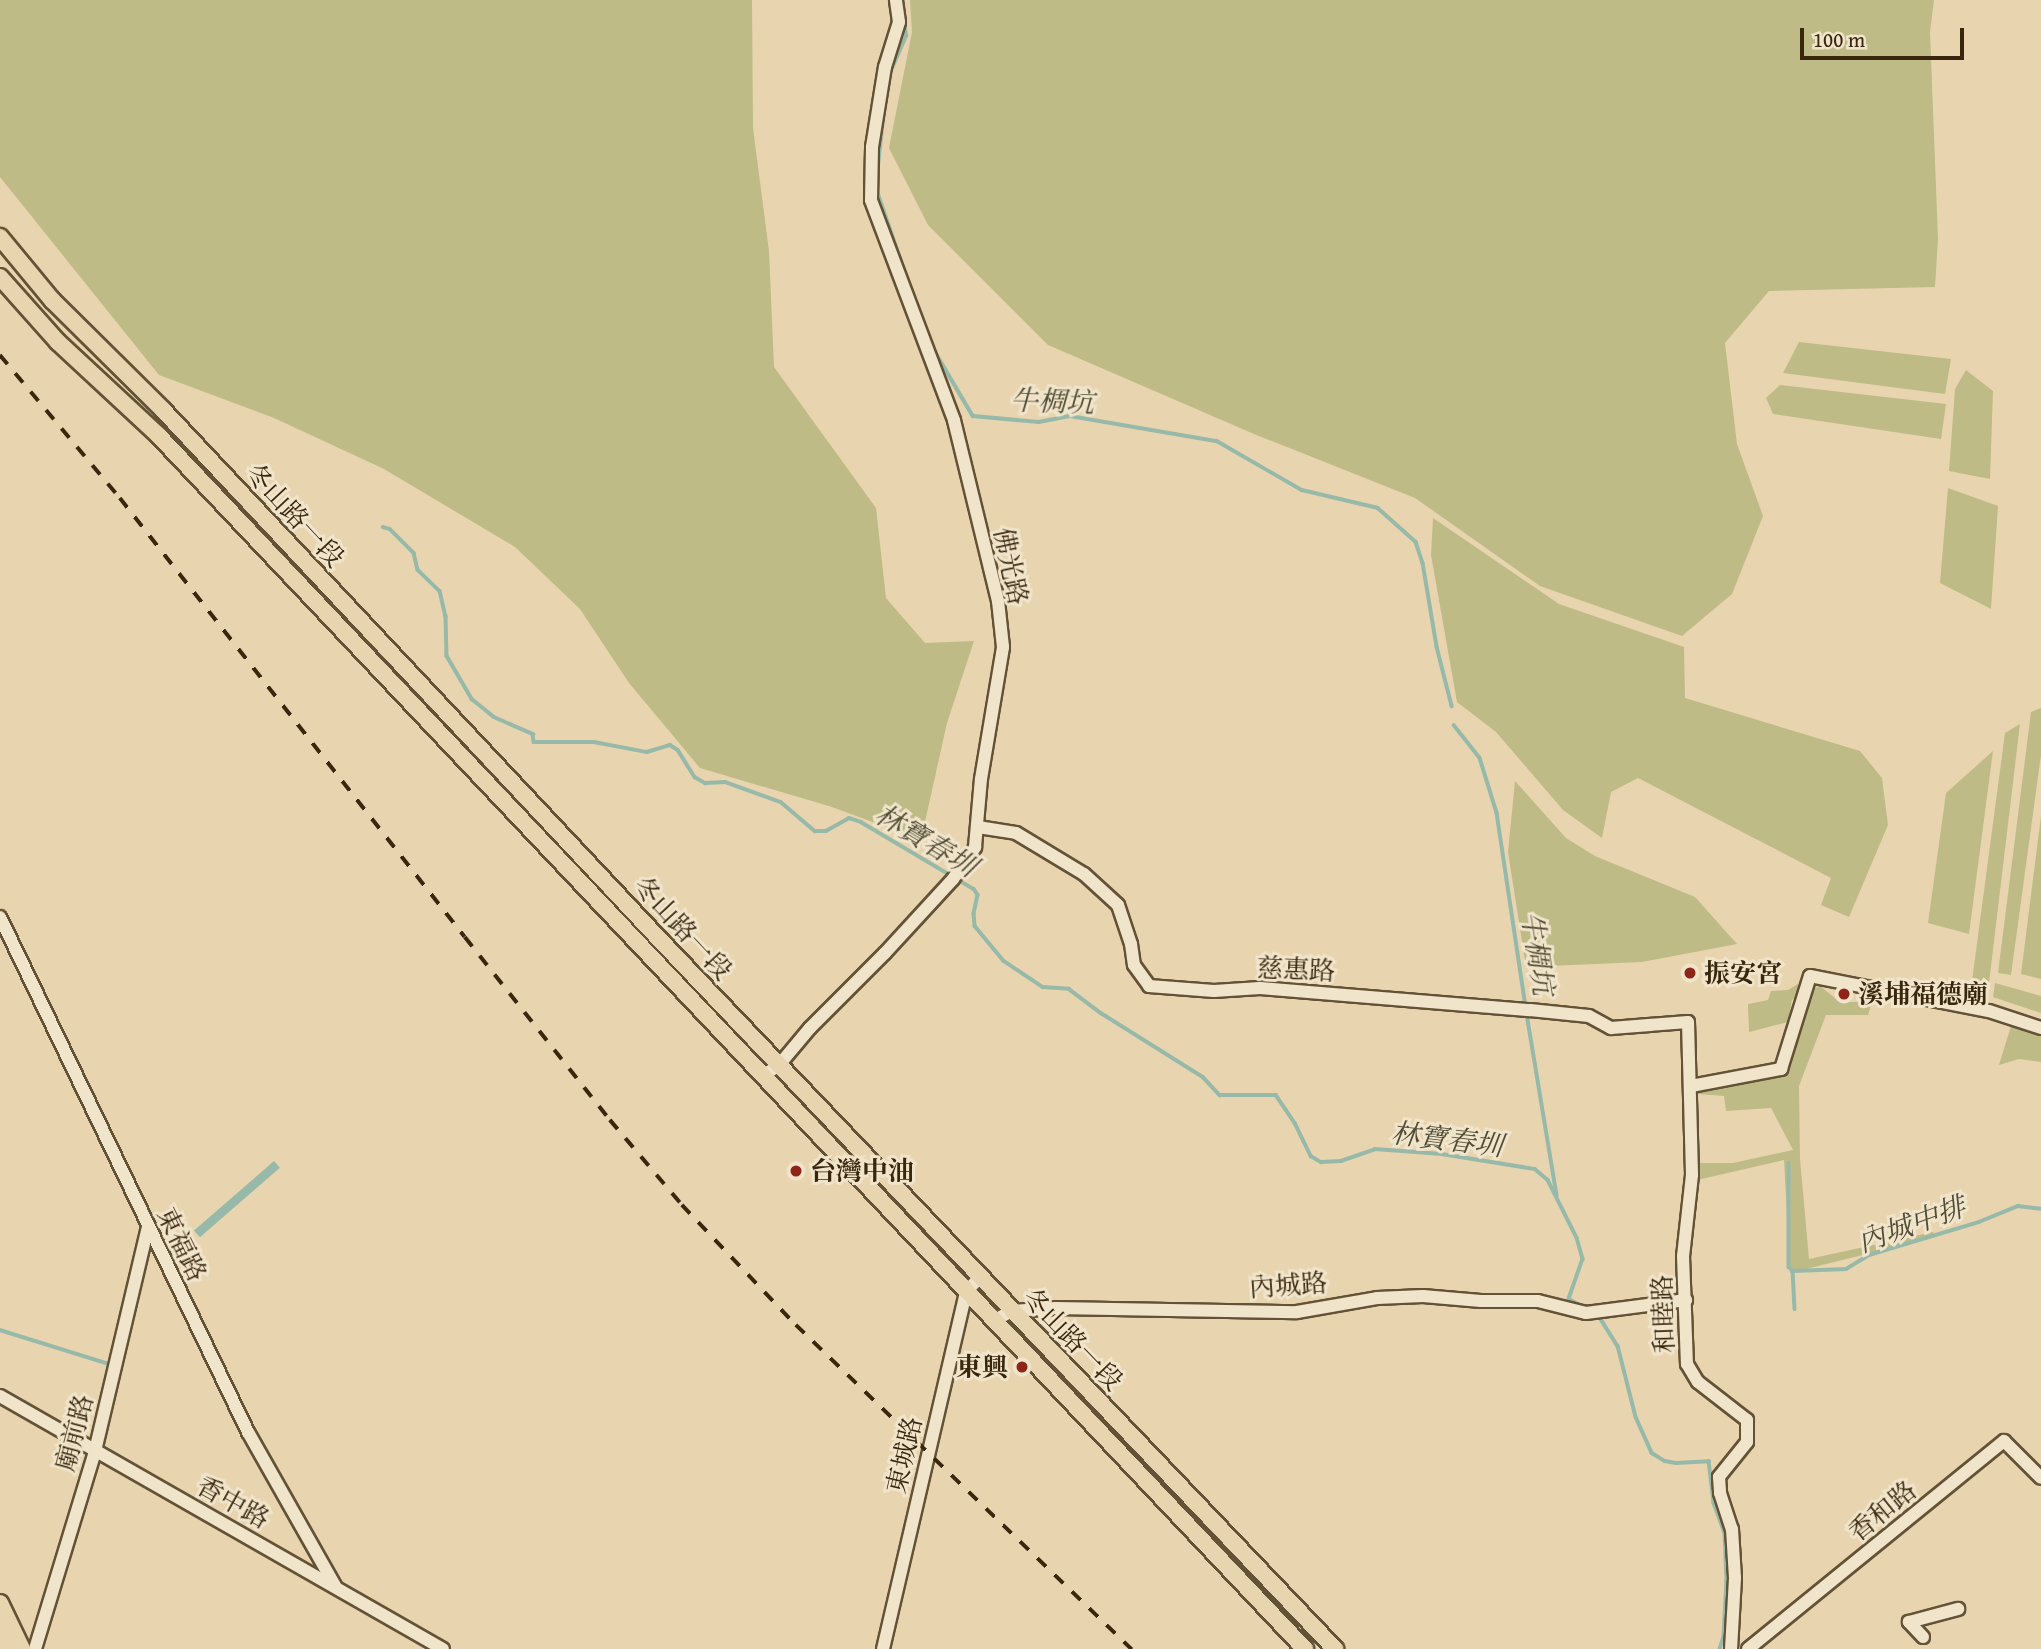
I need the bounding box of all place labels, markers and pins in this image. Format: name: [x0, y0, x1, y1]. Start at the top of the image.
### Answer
place label: 振安宮: [1704, 957, 1782, 989]
marker: 振安宮: [1682, 965, 1698, 981]
place label: 溪埔福德廟: [1858, 978, 1988, 1010]
marker: 溪埔福德廟: [1836, 986, 1852, 1002]
place label: 台灣中油: [810, 1155, 914, 1187]
marker: 台灣中油: [788, 1163, 804, 1179]
place label: 東興: [956, 1351, 1008, 1383]
marker: 東興: [1014, 1359, 1030, 1375]

